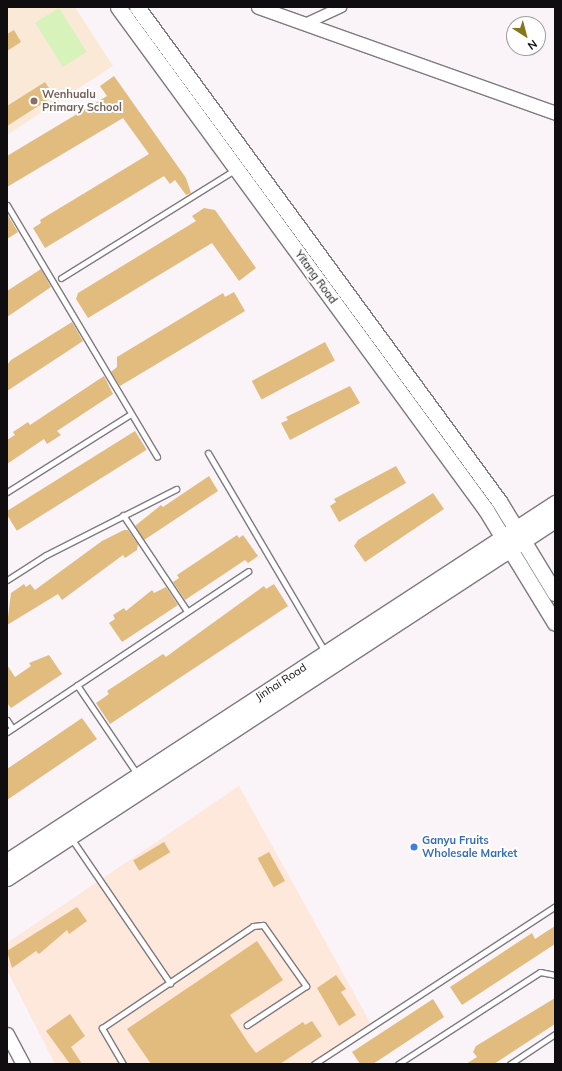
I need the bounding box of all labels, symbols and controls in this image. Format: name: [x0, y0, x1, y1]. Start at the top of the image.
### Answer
north arrow: [506, 16, 546, 56]
text: N: [525, 37, 540, 53]
place label: Wenhualu Primary School: [42, 88, 122, 114]
marker: Wenhualu Primary School: [29, 96, 39, 106]
street label: Yitang Road: [292, 248, 340, 306]
street label: Jinhai Road: [253, 661, 309, 703]
place label: Ganyu Fruits Wholesale Market: [422, 834, 517, 860]
marker: Ganyu Fruits Wholesale Market: [409, 842, 419, 852]

